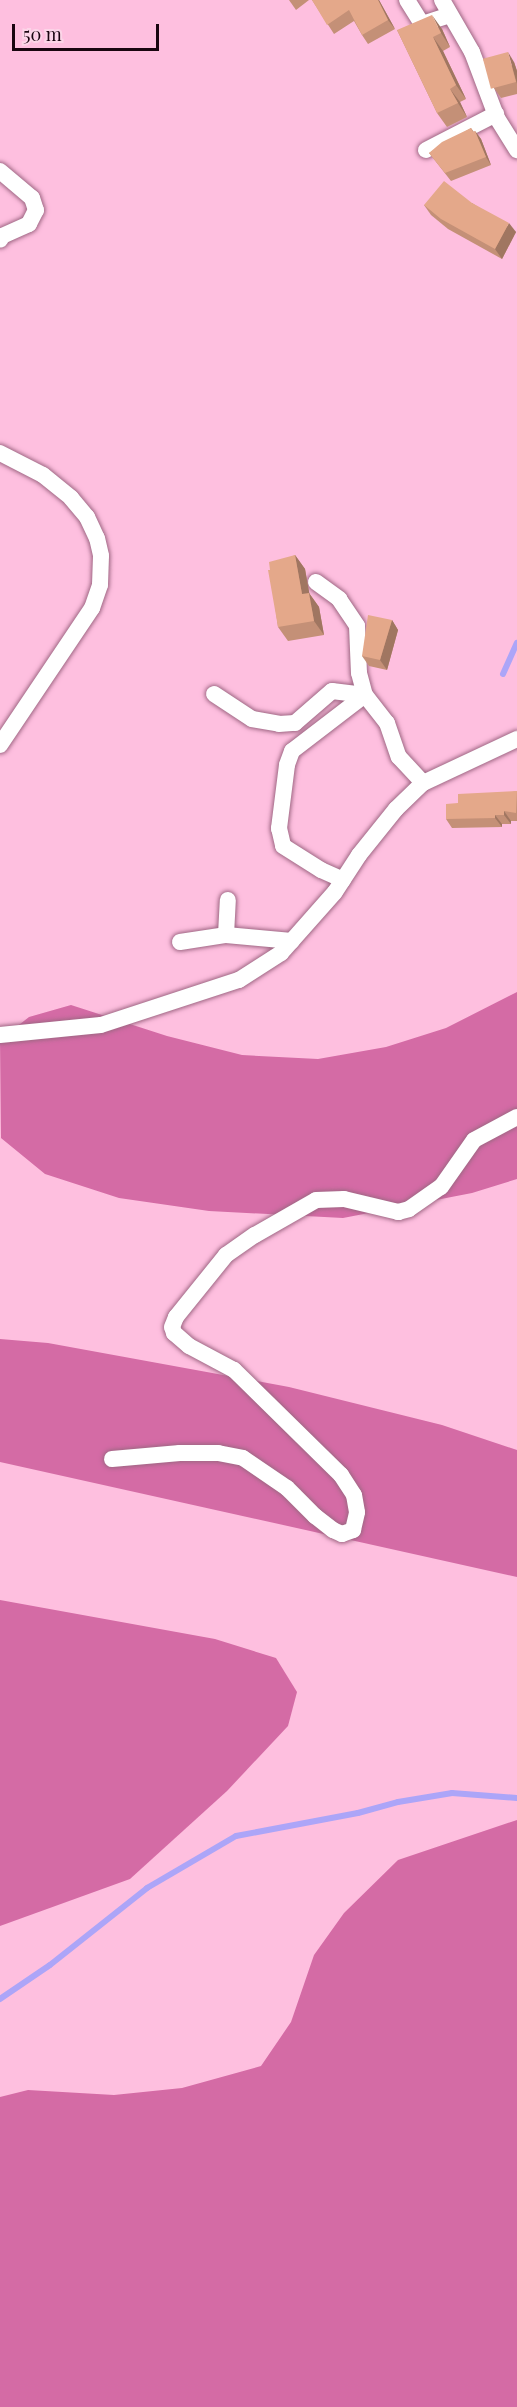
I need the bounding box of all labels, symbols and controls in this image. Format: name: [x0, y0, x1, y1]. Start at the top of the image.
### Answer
scale bar: [15, 12, 162, 50]
text: 50 m: [23, 22, 62, 46]

